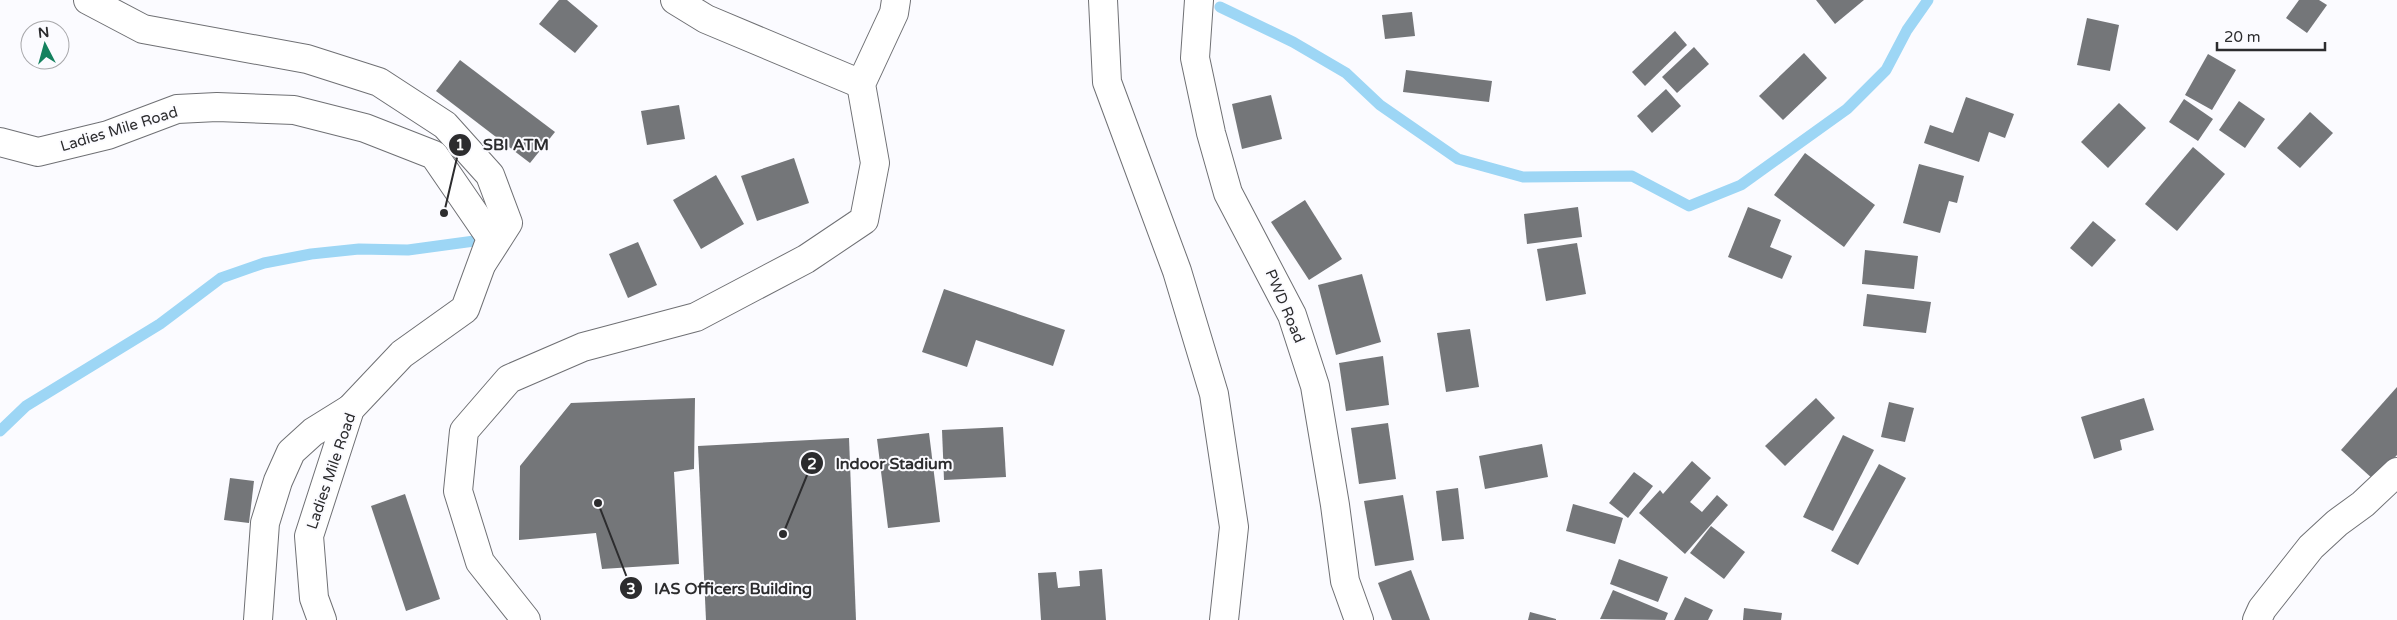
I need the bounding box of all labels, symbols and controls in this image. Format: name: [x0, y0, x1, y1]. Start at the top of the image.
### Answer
north arrow: [20, 20, 70, 70]
scale bar: [2217, 20, 2324, 52]
text: N: [37, 24, 50, 42]
text: 20 m: [2224, 28, 2261, 46]
street label: Ladies Mile Road: [58, 103, 180, 155]
callout: SBI ATM: [448, 129, 559, 160]
text: SBI ATM: [483, 135, 549, 155]
text: 1: [455, 136, 465, 154]
street label: PWD Road: [1261, 267, 1309, 345]
street label: Ladies Mile Road: [303, 411, 359, 531]
callout: Indoor Stadium: [800, 448, 962, 479]
text: Indoor Stadium: [835, 454, 953, 474]
text: 2: [807, 455, 817, 473]
callout: IAS Officers Building: [619, 573, 822, 604]
text: IAS Officers Building: [654, 579, 812, 599]
text: 3: [626, 580, 636, 598]

